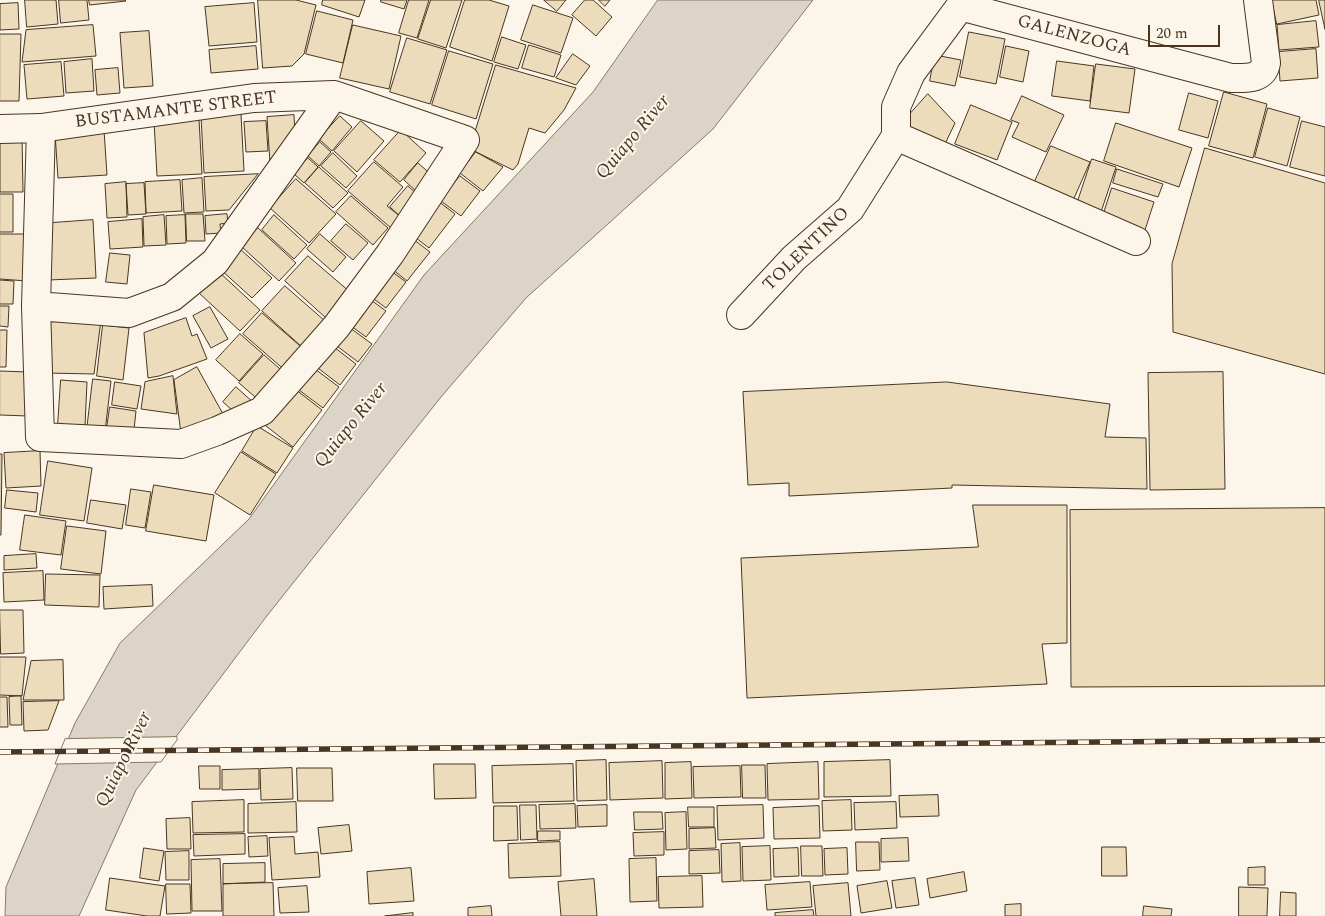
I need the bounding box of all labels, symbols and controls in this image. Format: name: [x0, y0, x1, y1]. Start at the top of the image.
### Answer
street label: GALENZOGA: [1015, 11, 1133, 63]
scale bar: [1150, 15, 1222, 47]
text: 20 m: [1156, 22, 1188, 45]
street label: BUSTAMANTE STREET: [74, 88, 278, 134]
water label: Quiapo River: [592, 91, 676, 185]
street label: TOLENTINO: [759, 203, 855, 297]
water label: Quiapo River: [311, 379, 393, 473]
water label: Quiapo River: [92, 708, 158, 812]

